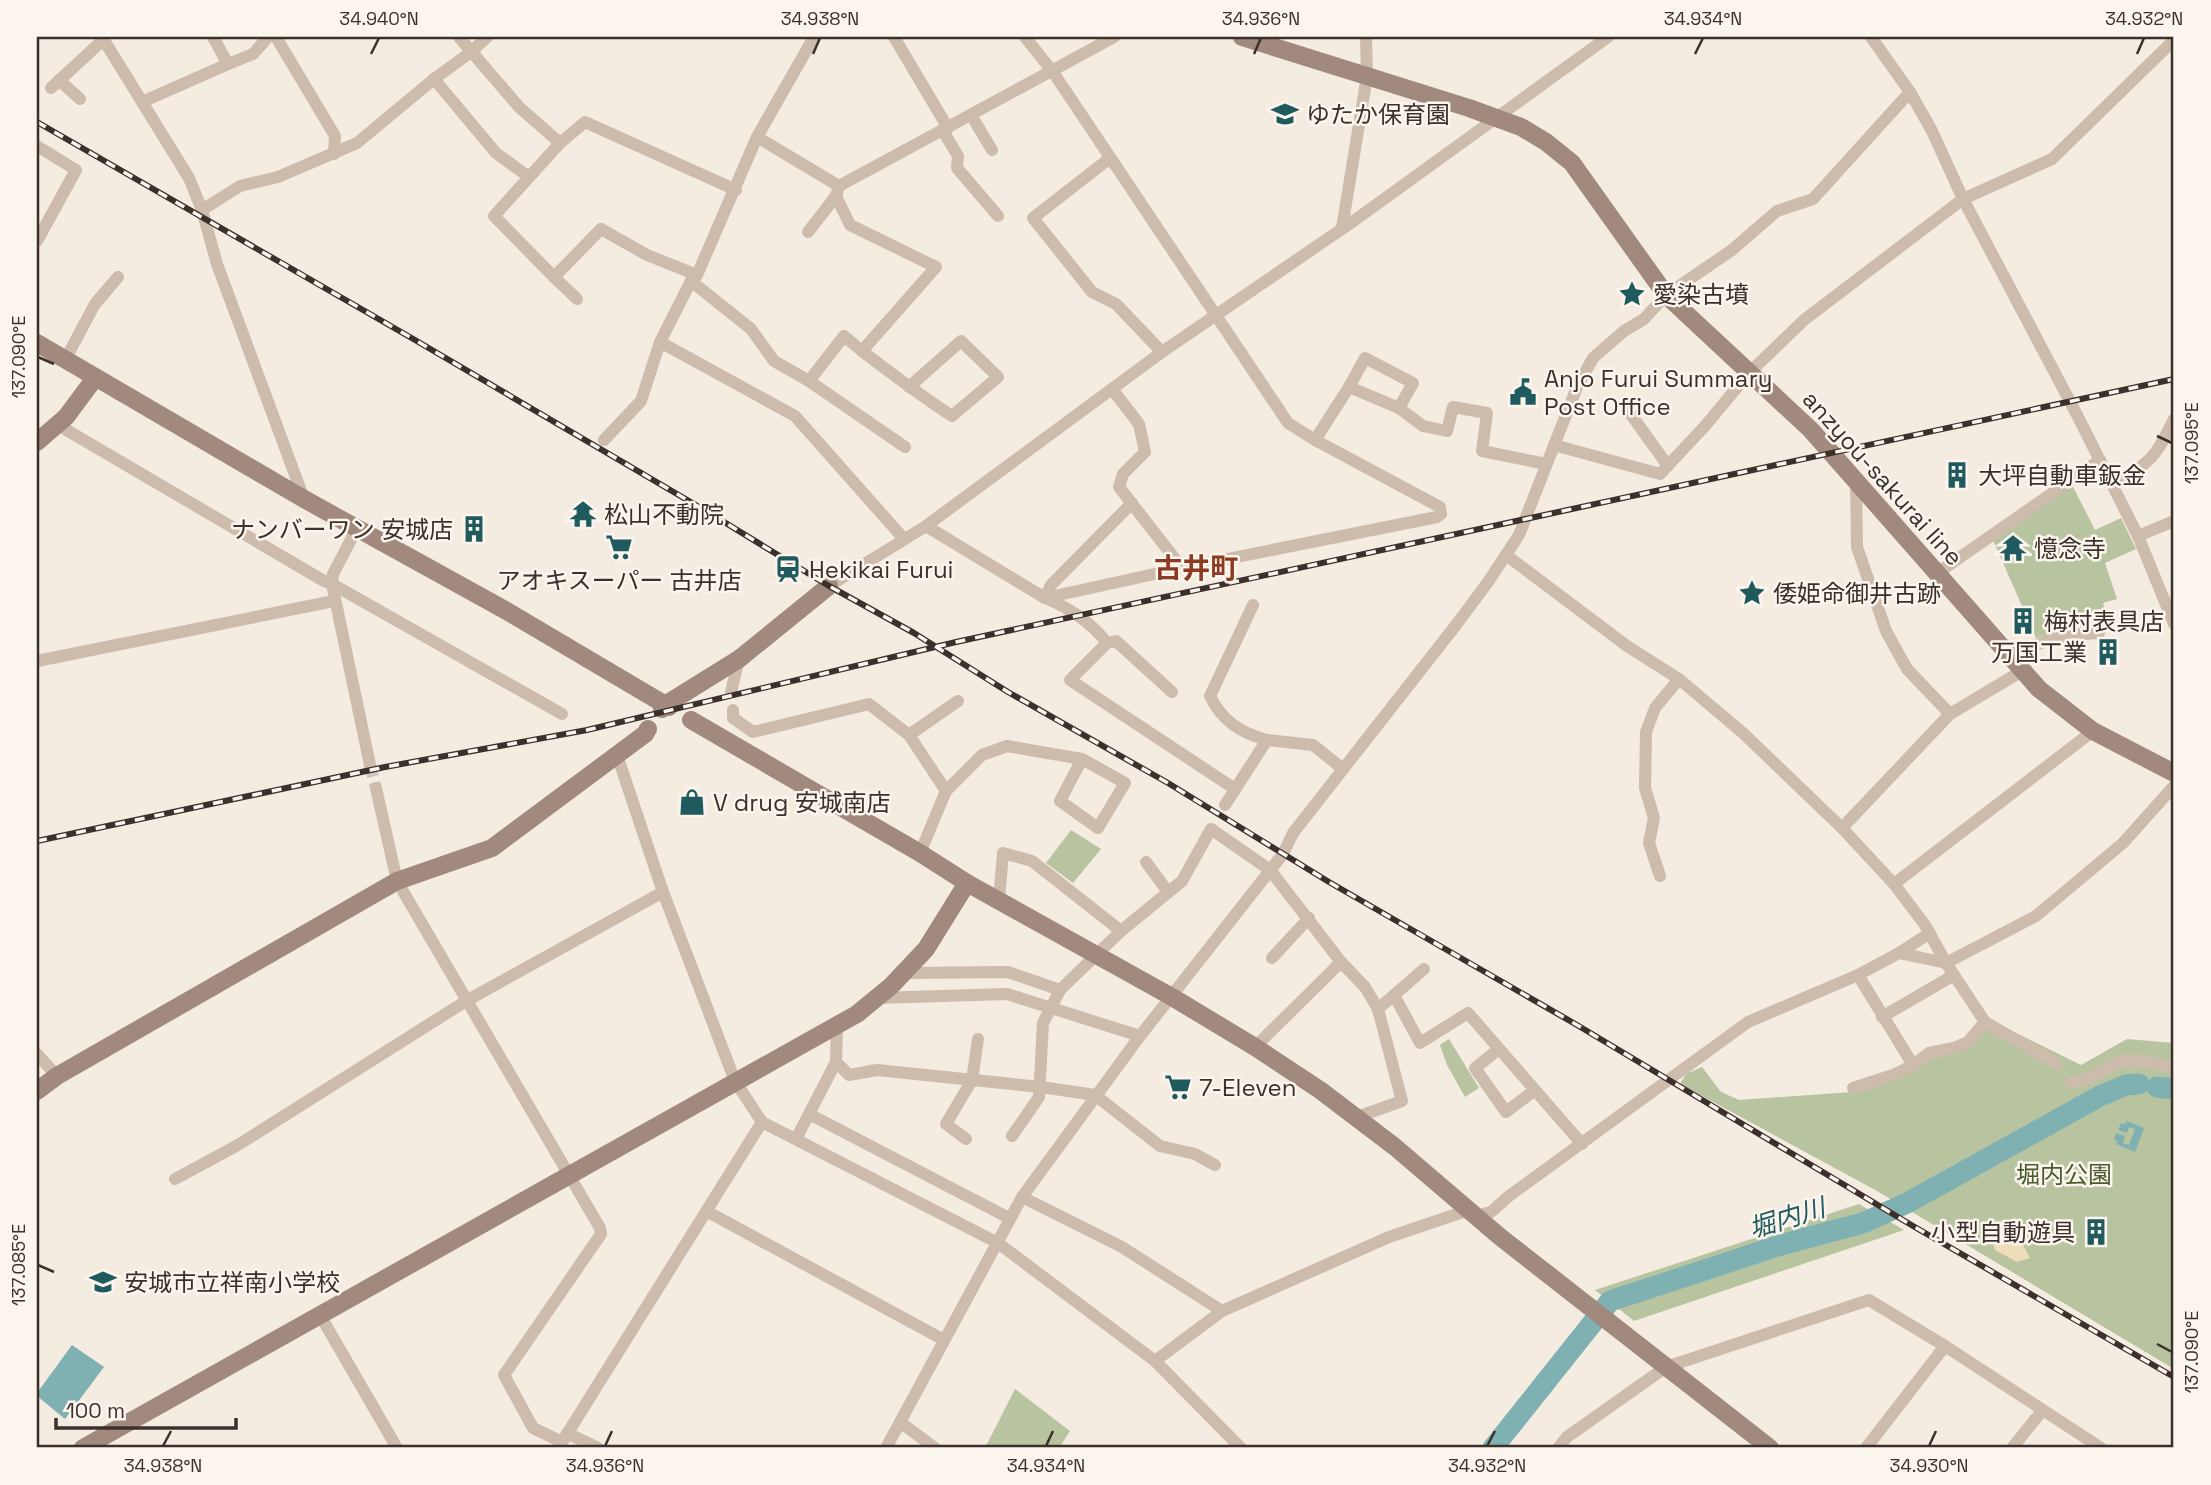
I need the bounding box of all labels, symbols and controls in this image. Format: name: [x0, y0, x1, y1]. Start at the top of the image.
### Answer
text: 34.940°N: [339, 7, 419, 30]
text: 34.938°N: [781, 7, 859, 30]
text: 34.936°N: [1222, 7, 1300, 30]
text: 34.934°N: [1664, 7, 1742, 30]
text: 34.932°N: [2105, 7, 2183, 30]
school or university icon: ゆたか保育園: [1270, 99, 1300, 129]
place label: ゆたか保育園: [1306, 99, 1450, 130]
place icon: 愛染古墳: [1617, 279, 1647, 309]
place label: 愛染古墳: [1653, 279, 1749, 310]
text: 137.090°E: [7, 316, 30, 398]
place label: Anjo Furui Summary Post Office: [1544, 363, 1772, 422]
public building icon: Anjo Furui Summary Post Office: [1508, 377, 1538, 407]
street label: anzyou-sakurai line: [1796, 384, 1970, 572]
text: 137.095°E: [2180, 402, 2203, 484]
building icon: 大坪自動車鈑金: [1942, 460, 1972, 490]
place label: 大坪自動車鈑金: [1978, 460, 2146, 491]
temple icon: 松山不動院: [568, 499, 598, 529]
place label: 松山不動院: [604, 499, 724, 530]
place label: ナンバーワン 安城店: [231, 514, 453, 545]
building icon: ナンバーワン 安城店: [459, 514, 489, 544]
supermarket icon: アオキスーパー 古井店: [604, 532, 634, 562]
temple icon: 憶念寺: [1998, 533, 2028, 563]
place label: 憶念寺: [2034, 533, 2106, 564]
district label: 古井町: [1154, 550, 1238, 586]
station icon: Hekikai Furui: [773, 554, 803, 584]
place label: Hekikai Furui: [809, 554, 954, 585]
place label: アオキスーパー 古井店: [496, 565, 742, 596]
place icon: 倭姫命御井古跡: [1737, 578, 1767, 608]
place label: 倭姫命御井古跡: [1773, 578, 1941, 609]
building icon: 梅村表具店: [2008, 606, 2038, 636]
place label: 梅村表具店: [2044, 606, 2164, 637]
place label: 万国工業: [1991, 637, 2087, 668]
building icon: 万国工業: [2093, 637, 2123, 667]
shop icon: V drug 安城南店: [677, 787, 707, 817]
place label: V drug 安城南店: [713, 787, 890, 818]
supermarket icon: 7-Eleven: [1163, 1072, 1193, 1102]
place label: 7-Eleven: [1199, 1072, 1297, 1103]
park label: 堀内公園: [2016, 1159, 2112, 1190]
water label: 堀内川: [1745, 1189, 1832, 1246]
place label: 小型自動遊具: [1931, 1217, 2075, 1248]
building icon: 小型自動遊具: [2081, 1217, 2111, 1247]
text: 137.085°E: [7, 1224, 30, 1306]
school or university icon: 安城市立祥南小学校: [88, 1267, 118, 1297]
place label: 安城市立祥南小学校: [124, 1267, 340, 1298]
text: 137.090°E: [2180, 1311, 2203, 1393]
scale bar: [56, 1387, 236, 1431]
text: 100 m: [66, 1397, 125, 1424]
text: 34.938°N: [124, 1454, 202, 1477]
text: 34.936°N: [566, 1454, 644, 1477]
text: 34.934°N: [1007, 1454, 1085, 1477]
text: 34.932°N: [1448, 1454, 1526, 1477]
text: 34.930°N: [1890, 1454, 1968, 1477]

